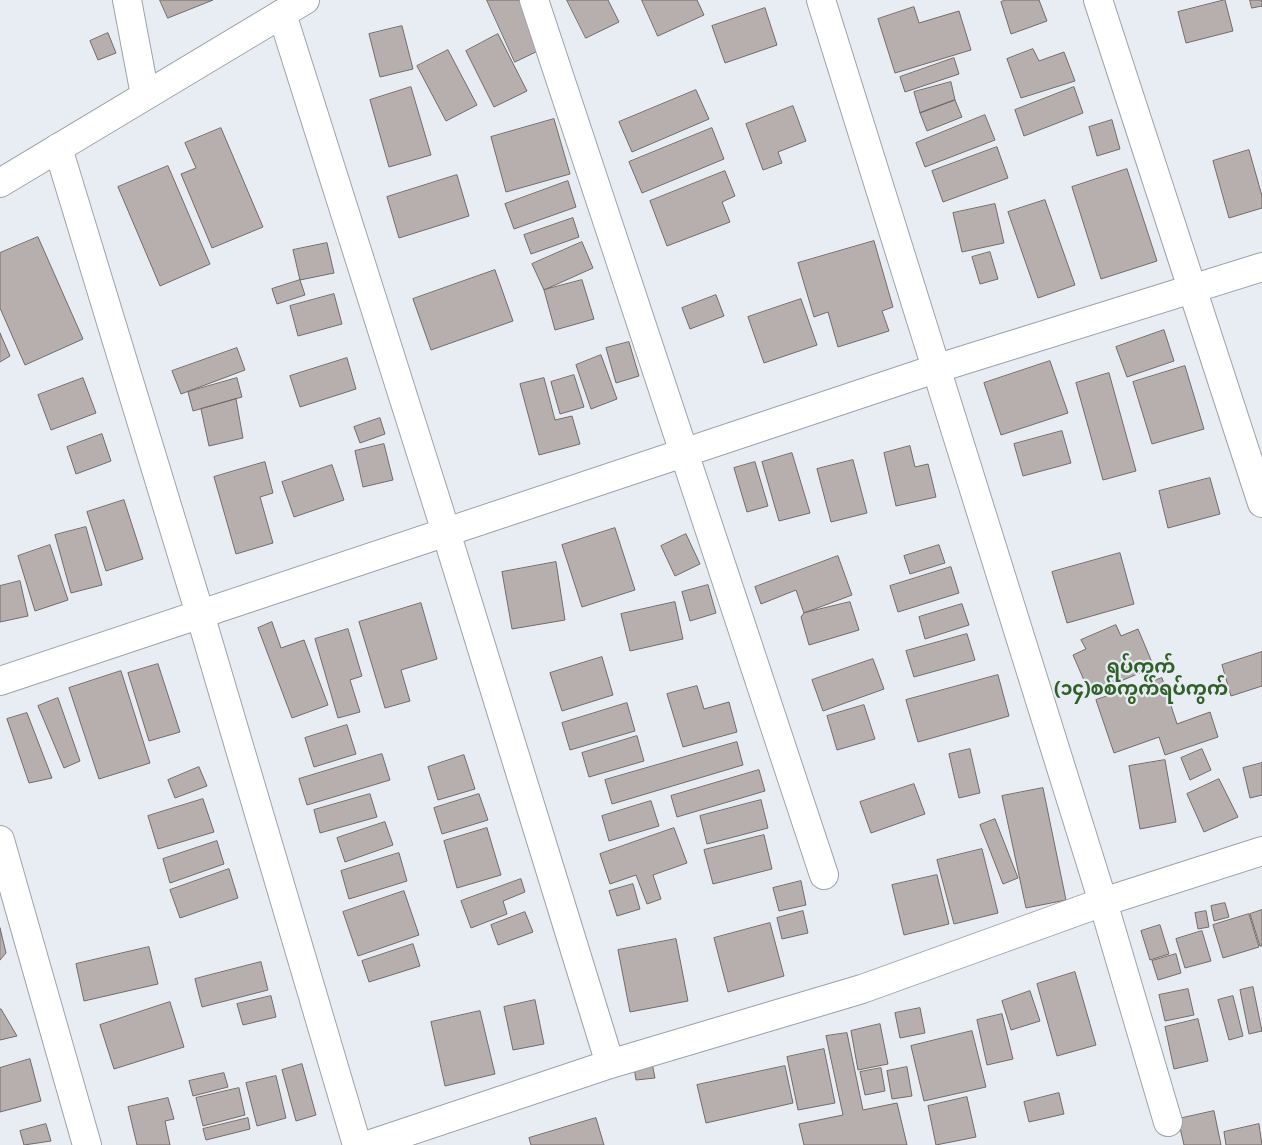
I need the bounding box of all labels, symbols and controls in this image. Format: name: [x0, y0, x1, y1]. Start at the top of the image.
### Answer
district label: ရပ်ကွက် (၁၄)စစ်ကွက်ရပ်ကွက်: [1054, 657, 1228, 701]

